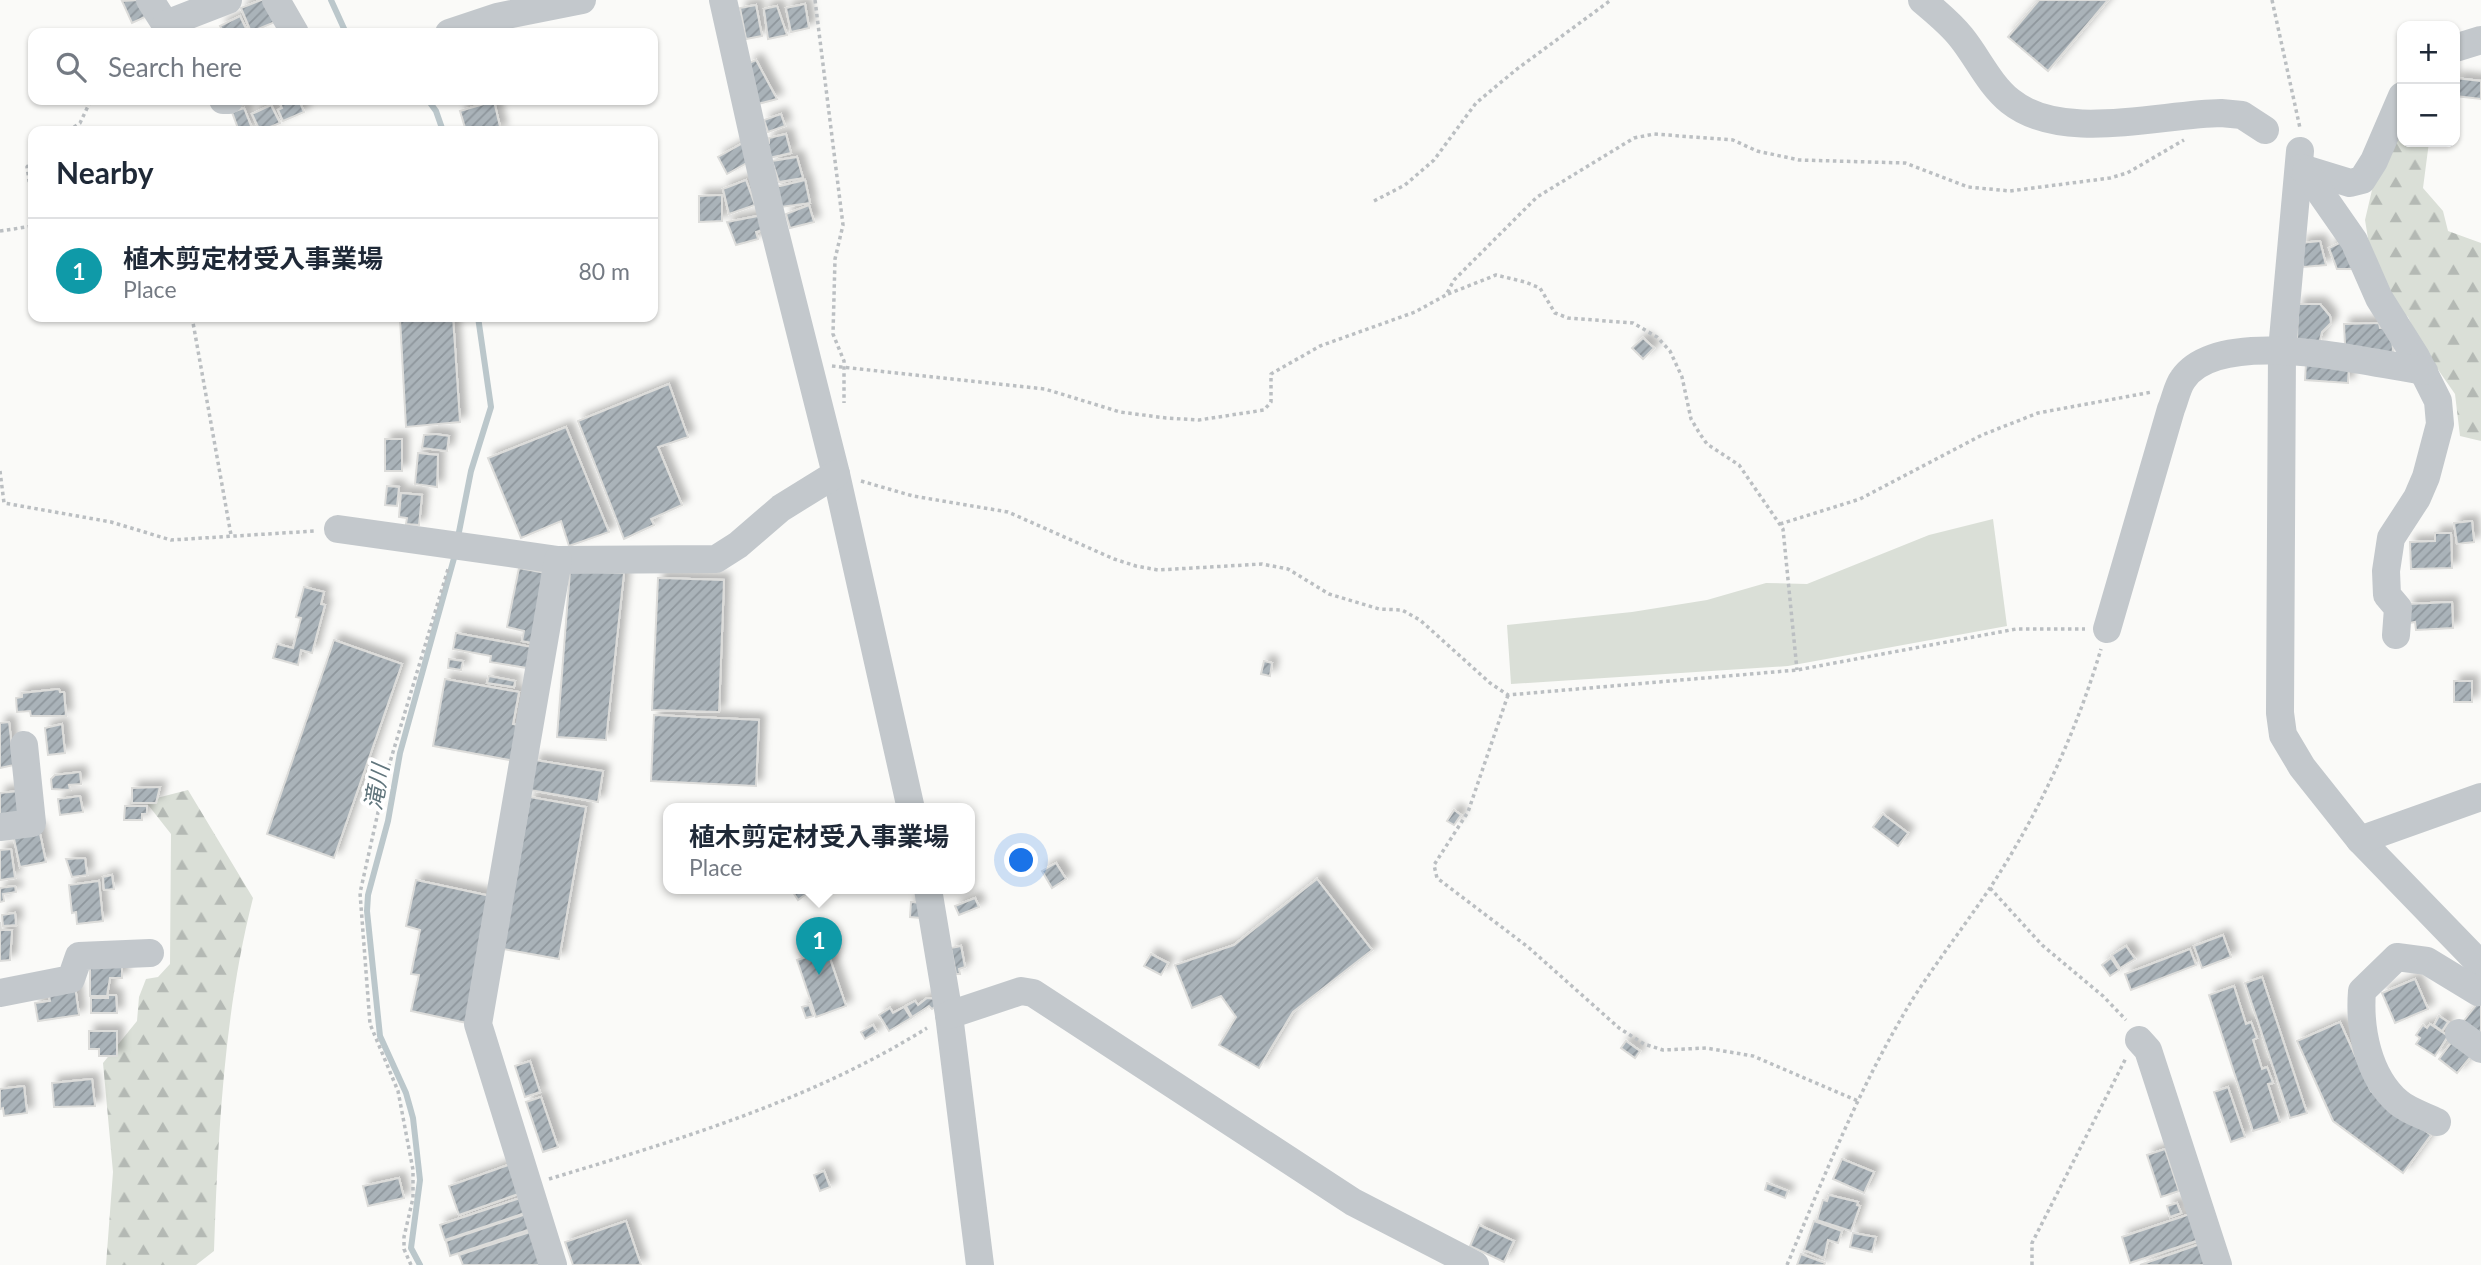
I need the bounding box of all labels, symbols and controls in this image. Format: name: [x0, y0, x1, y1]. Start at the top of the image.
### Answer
map controls: [2397, 21, 2460, 147]
button: +: [2397, 21, 2460, 84]
search box: [28, 28, 658, 105]
icon: search: [52, 48, 90, 86]
text: Search here: [108, 51, 242, 83]
button: −: [2397, 84, 2460, 147]
text: Nearby: [56, 154, 154, 190]
text: 植木剪定材受入事業場: [123, 242, 383, 274]
text: 1: [72, 257, 86, 285]
text: 80 m: [579, 257, 630, 285]
text: Place: [123, 275, 177, 303]
water label: 滝川: [358, 759, 394, 812]
popup: [663, 803, 975, 894]
text: 植木剪定材受入事業場: [689, 820, 949, 852]
your location: [1004, 843, 1038, 877]
text: Place: [689, 853, 743, 881]
pin: 1: [796, 917, 842, 975]

